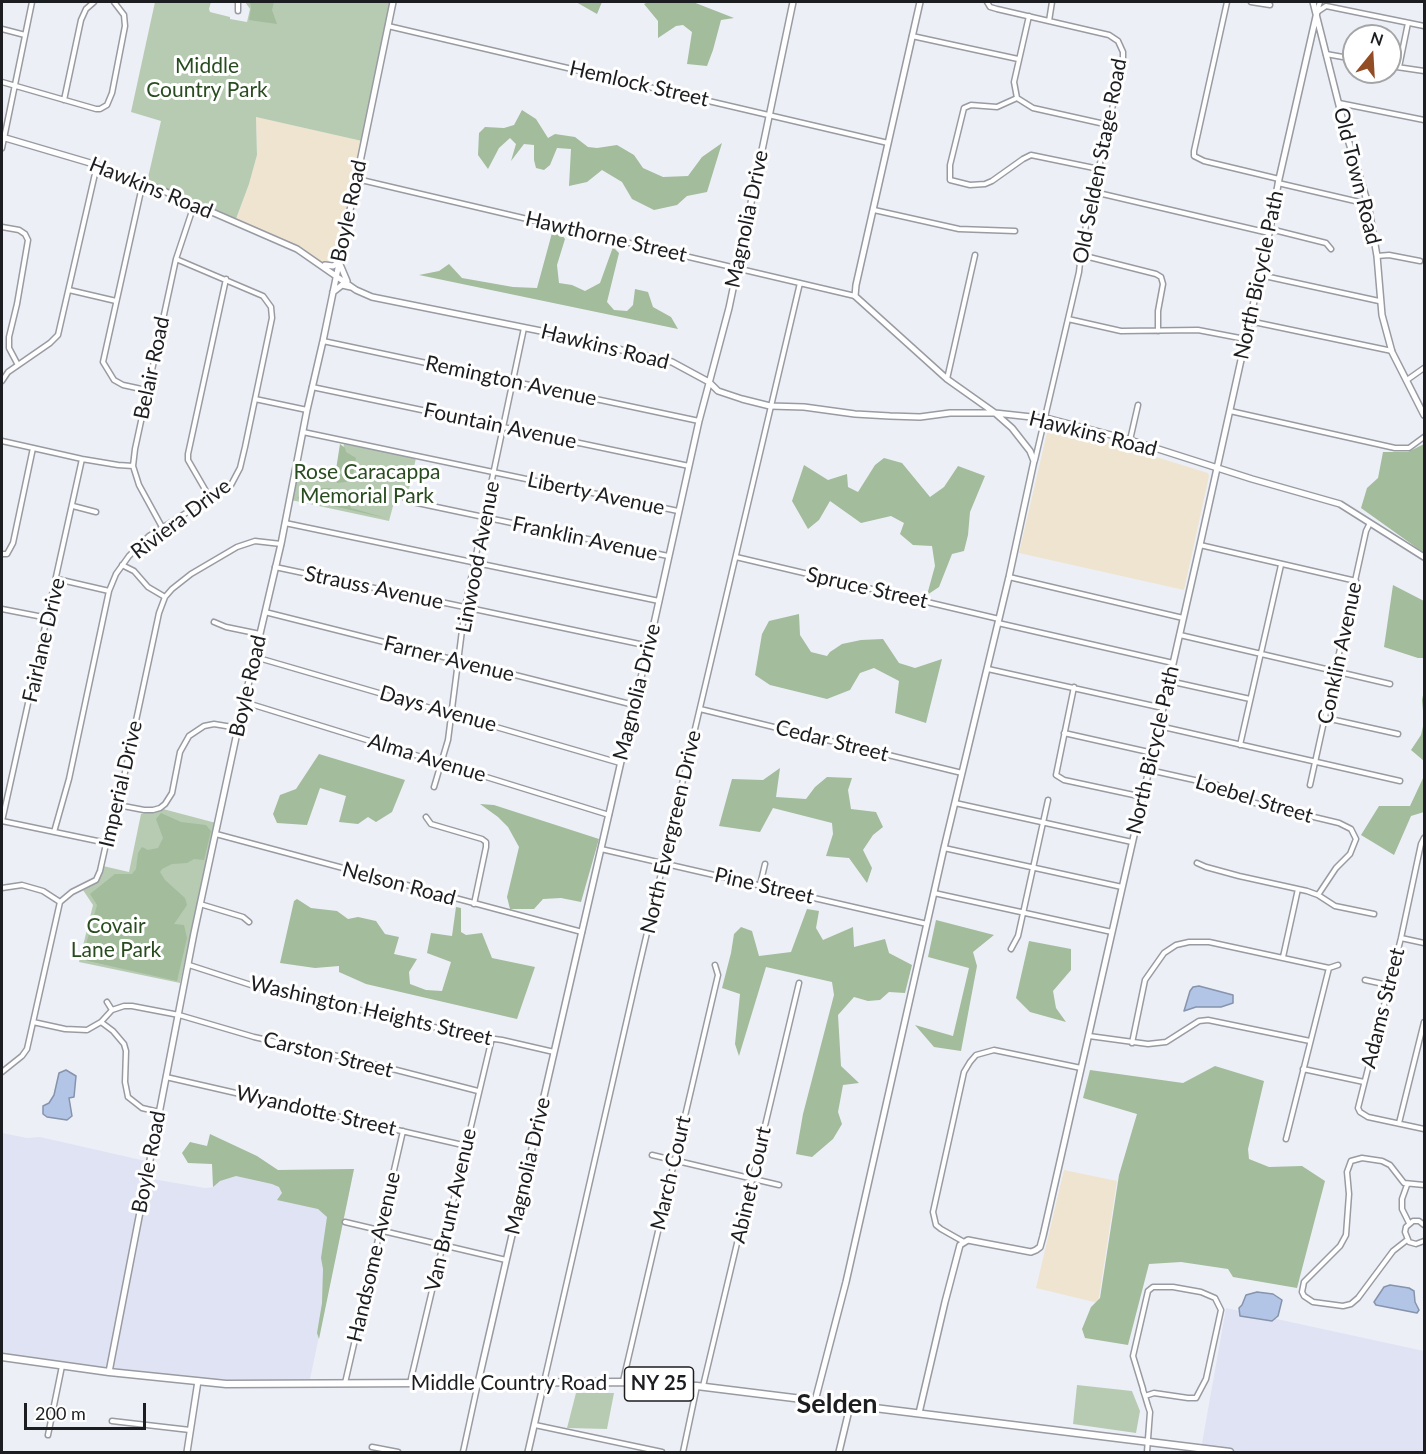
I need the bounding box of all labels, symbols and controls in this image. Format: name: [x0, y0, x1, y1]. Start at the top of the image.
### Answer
north arrow: [1342, 24, 1402, 84]
text: N: [1368, 27, 1386, 49]
park label: Middle Country Park: [146, 53, 268, 103]
street label: Hemlock Street: [567, 56, 711, 112]
street label: Old Selden Stage Road: [1068, 56, 1132, 266]
street label: Old Town Road: [1328, 105, 1386, 247]
street label: Magnolia Drive: [720, 148, 774, 290]
street label: Hawkins Road: [86, 152, 216, 224]
street label: Boyle Road: [326, 158, 372, 264]
street label: North Bicycle Path: [1229, 188, 1289, 362]
street label: Hawthorne Street: [523, 206, 689, 268]
street label: Belair Road: [129, 314, 175, 422]
street label: Hawkins Road: [538, 319, 672, 375]
street label: Remington Avenue: [423, 351, 599, 411]
street label: Fountain Avenue: [421, 397, 579, 455]
street label: Hawkins Road: [1026, 406, 1160, 462]
park label: Rose Caracappa Memorial Park: [294, 459, 440, 509]
street label: Liberty Avenue: [525, 467, 667, 521]
street label: Riviera Drive: [126, 473, 236, 565]
street label: Linwood Avenue: [451, 479, 505, 635]
street label: Franklin Avenue: [510, 511, 660, 567]
street label: Strauss Avenue: [302, 561, 446, 615]
street label: Spruce Street: [804, 562, 930, 614]
street label: Fairlane Drive: [17, 575, 71, 705]
street label: Conklin Avenue: [1313, 580, 1367, 726]
street label: Magnolia Drive: [608, 621, 666, 763]
street label: Farner Avenue: [381, 631, 517, 687]
street label: Boyle Road: [224, 633, 272, 739]
street label: North Bicycle Path: [1121, 663, 1185, 837]
street label: Days Avenue: [377, 680, 499, 738]
street label: Cedar Street: [773, 715, 891, 767]
street label: Imperial Drive: [94, 718, 148, 850]
street label: Alma Avenue: [365, 728, 489, 788]
street label: North Evergreen Drive: [635, 728, 707, 936]
street label: Loebel Street: [1192, 769, 1316, 829]
street label: Nelson Road: [340, 857, 458, 911]
street label: Pine Street: [712, 862, 816, 910]
park label: Covair Lane Park: [71, 913, 161, 963]
street label: Adams Street: [1356, 945, 1410, 1071]
street label: Washington Heights Street: [248, 971, 494, 1051]
street label: Carston Street: [260, 1027, 396, 1083]
street label: Wyandotte Street: [233, 1080, 399, 1142]
street label: Magnolia Drive: [500, 1095, 556, 1237]
street label: Boyle Road: [127, 1109, 171, 1215]
street label: March Court: [646, 1113, 696, 1233]
street label: Abinet Court: [725, 1124, 777, 1246]
street label: Van Brunt Avenue: [420, 1126, 482, 1294]
street label: Handsome Avenue: [342, 1169, 406, 1345]
road number: NY 25: [624, 1367, 694, 1401]
street label: Middle Country Road: [411, 1370, 607, 1396]
district label: Selden: [797, 1388, 877, 1420]
scale bar: [27, 1391, 148, 1429]
text: 200 m: [35, 1402, 86, 1424]

